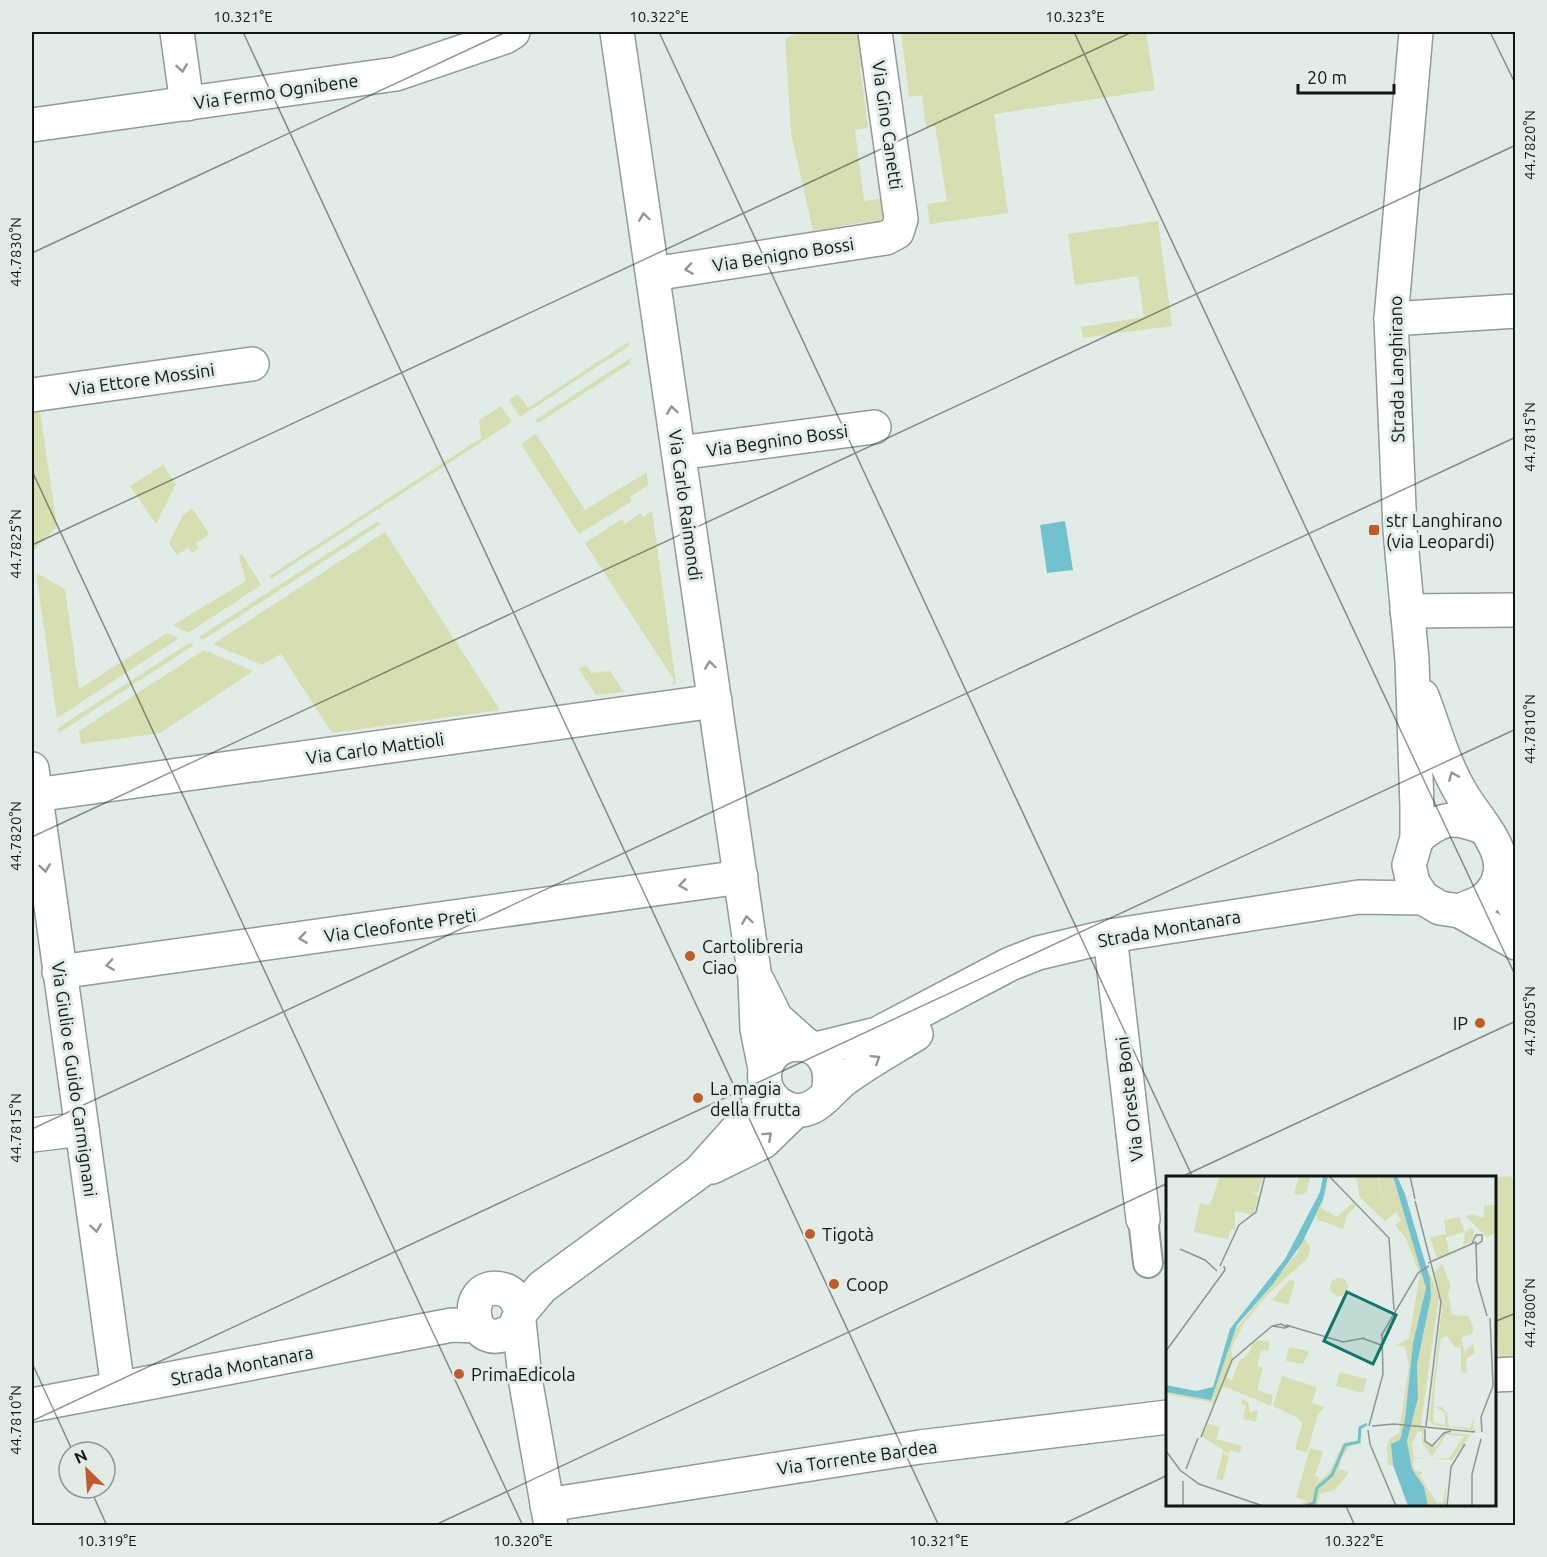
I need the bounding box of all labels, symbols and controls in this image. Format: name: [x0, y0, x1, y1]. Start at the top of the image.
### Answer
text: 10.321°E: [213, 8, 273, 25]
text: 10.322°E: [629, 8, 689, 25]
text: 10.323°E: [1045, 8, 1105, 25]
scale bar: [1298, 57, 1394, 95]
street label: Via Gino Canetti: [869, 59, 907, 191]
one-way arrow: [175, 63, 187, 72]
text: 20 m: [1307, 67, 1347, 87]
street label: Via Fermo Ognibene: [193, 70, 359, 112]
text: 44.7820°N: [1521, 110, 1538, 180]
one-way arrow: [639, 212, 651, 221]
text: 44.7830°N: [7, 217, 24, 287]
street label: Via Benigno Bossi: [711, 233, 855, 275]
one-way arrow: [684, 262, 693, 274]
street label: Strada Langhirano: [1385, 295, 1407, 443]
street label: Via Ettore Mossini: [68, 359, 216, 399]
text: 44.7815°N: [1521, 402, 1538, 472]
one-way arrow: [667, 405, 679, 414]
street label: Via Begnino Bossi: [705, 420, 849, 460]
street label: Via Carlo Raimondi: [665, 428, 707, 582]
text: 44.7825°N: [7, 509, 24, 579]
place label: str Langhirano (via Leopardi): [1386, 510, 1502, 552]
marker: str Langhirano (via Leopardi): [1367, 523, 1381, 537]
one-way arrow: [704, 660, 716, 669]
text: 44.7810°N: [1521, 694, 1538, 764]
street label: Via Carlo Mattioli: [305, 728, 445, 768]
one-way arrow: [1448, 771, 1460, 782]
text: 44.7820°N: [7, 801, 24, 871]
one-way arrow: [39, 864, 51, 873]
one-way arrow: [678, 879, 688, 891]
street label: Via Cleofonte Preti: [323, 904, 477, 946]
street label: Strada Montanara: [1096, 906, 1242, 950]
one-way arrow: [742, 915, 754, 925]
one-way arrow: [298, 932, 307, 944]
place label: Cartolibreria Ciao: [702, 936, 804, 977]
marker: Cartolibreria Ciao: [683, 949, 697, 963]
one-way arrow: [105, 959, 114, 971]
street label: Via Giulio e Guido Carmignani: [49, 960, 101, 1198]
text: 44.7805°N: [1521, 986, 1538, 1056]
place label: IP: [1453, 1013, 1468, 1033]
marker: IP: [1473, 1016, 1487, 1030]
street label: Via Oreste Boni: [1111, 1035, 1147, 1163]
one-way arrow: [870, 1054, 880, 1066]
place label: La magia della frutta: [710, 1078, 801, 1119]
marker: La magia della frutta: [691, 1091, 705, 1105]
text: 44.7815°N: [7, 1093, 24, 1163]
one-way arrow: [762, 1132, 772, 1143]
inset map: [1166, 1176, 1496, 1506]
one-way arrow: [89, 1223, 101, 1232]
place label: Tigotà: [822, 1224, 874, 1244]
marker: Tigotà: [803, 1227, 817, 1241]
place label: Coop: [846, 1274, 889, 1294]
marker: Coop: [827, 1277, 841, 1291]
text: 44.7800°N: [1521, 1278, 1538, 1348]
street label: Strada Montanara: [169, 1341, 315, 1389]
place label: PrimaEdicola: [471, 1364, 575, 1384]
marker: PrimaEdicola: [452, 1367, 466, 1381]
text: 44.7810°N: [7, 1385, 24, 1455]
street label: Via Torrente Bardea: [776, 1436, 938, 1478]
north arrow: [57, 1440, 117, 1500]
text: N: [71, 1446, 90, 1467]
text: 10.319°E: [77, 1532, 137, 1549]
text: 10.320°E: [493, 1532, 553, 1549]
text: 10.321°E: [909, 1532, 969, 1549]
text: 10.322°E: [1324, 1532, 1384, 1549]

